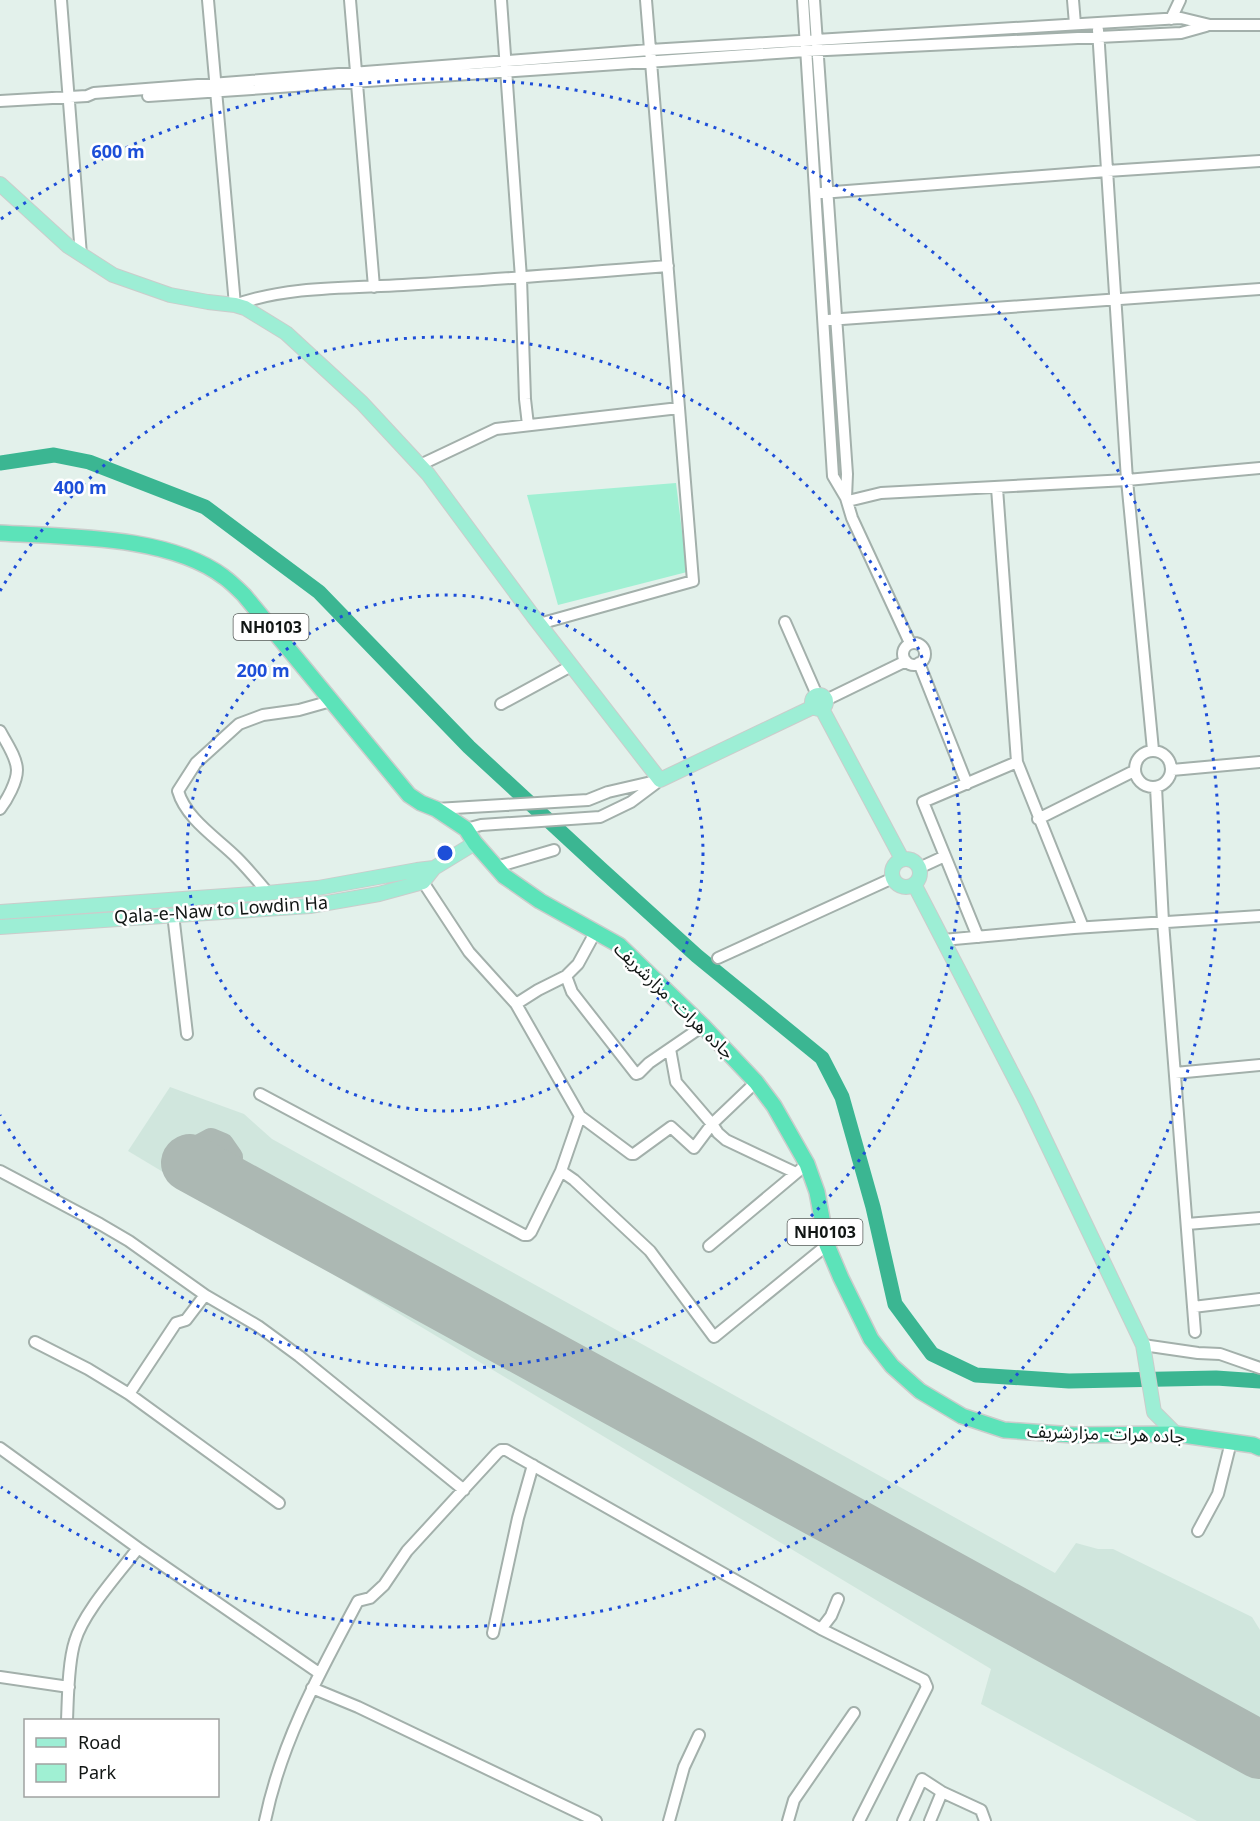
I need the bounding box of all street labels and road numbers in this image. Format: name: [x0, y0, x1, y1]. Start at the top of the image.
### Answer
road number: NH0103: [234, 614, 308, 640]
street label: Qala-e-Naw to Lowdin Ha: [113, 884, 329, 936]
street label: جاده هرات- مزارشریف: [604, 932, 744, 1070]
road number: NH0103: [788, 1219, 862, 1245]
street label: جاده هرات- مزارشریف: [1026, 1412, 1186, 1456]

